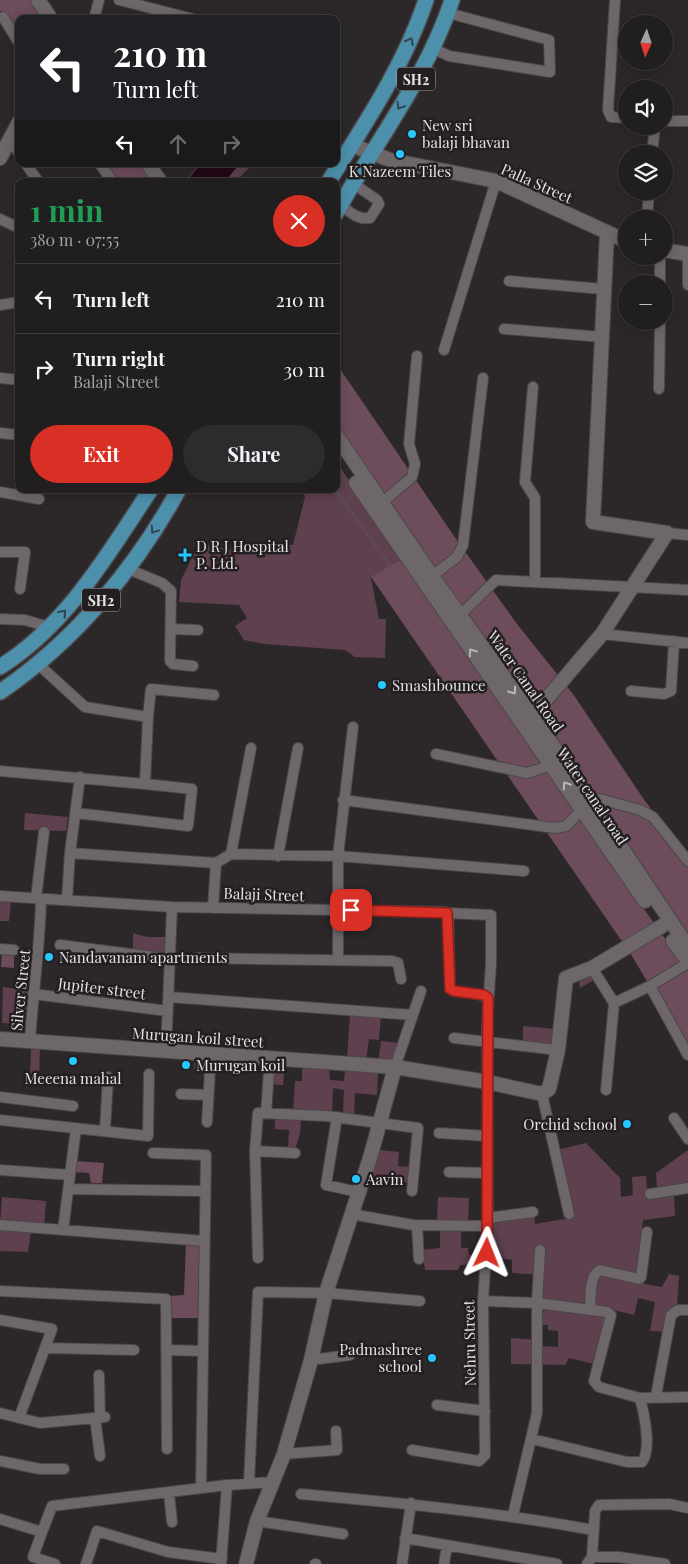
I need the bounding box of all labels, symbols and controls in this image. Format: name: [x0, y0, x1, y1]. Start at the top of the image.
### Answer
north arrow: [618, 15, 672, 70]
map controls: [618, 15, 673, 330]
text: 210 m: [113, 29, 207, 76]
icon: left: [30, 35, 95, 100]
one-way arrow: [404, 37, 414, 46]
road number: SH2: [397, 68, 435, 90]
text: Turn left: [113, 74, 198, 104]
button: sound: [618, 80, 673, 135]
one-way arrow: [397, 101, 407, 110]
place label: New sri balaji bhavan: [422, 115, 510, 152]
marker: New sri balaji bhavan: [406, 128, 418, 140]
icon: left: [111, 130, 139, 158]
icon: ahead: [164, 130, 192, 158]
icon: right: [217, 130, 245, 158]
button: layers: [618, 145, 673, 200]
marker: K Nazeem Tiles: [394, 148, 406, 160]
street label: Palla Street: [498, 158, 576, 208]
place label: K Nazeem Tiles: [349, 161, 451, 181]
text: 1 min: [30, 190, 104, 230]
button: close: [273, 195, 325, 247]
button: +: [618, 210, 673, 265]
text: 380 m · 07:55: [30, 229, 119, 250]
button: −: [618, 275, 673, 330]
icon: left: [30, 285, 58, 313]
text: Turn left: [73, 286, 150, 312]
text: 210 m: [276, 286, 325, 312]
text: Turn right: [73, 345, 165, 371]
icon: right: [30, 355, 58, 383]
text: 30 m: [283, 356, 325, 382]
text: Balaji Street: [73, 371, 159, 392]
button: Exit: [30, 425, 173, 483]
button: Share: [183, 425, 325, 483]
one-way arrow: [151, 524, 160, 534]
place label: D R J Hospital P. Ltd.: [196, 536, 289, 573]
marker: D R J Hospital P. Ltd.: [178, 548, 192, 562]
road number: SH2: [82, 588, 120, 612]
one-way arrow: [58, 609, 67, 618]
street label: Water Canal Road: [483, 625, 569, 736]
one-way arrow: [469, 648, 478, 658]
place label: Smashbounce: [392, 675, 486, 695]
marker: Smashbounce: [376, 679, 388, 691]
one-way arrow: [507, 685, 516, 695]
street label: Water canal road: [552, 743, 633, 849]
one-way arrow: [562, 781, 572, 790]
street label: Balaji Street: [223, 883, 305, 905]
pin: [330, 889, 372, 931]
icon: arrive: [337, 896, 365, 924]
place label: Nandavanam apartments: [59, 947, 228, 967]
street label: Silver Street: [6, 948, 34, 1032]
marker: Nandavanam apartments: [43, 951, 55, 963]
street label: Jupiter street: [56, 973, 148, 1003]
street label: Murugan koil street: [132, 1022, 265, 1052]
marker: Meeena mahal: [67, 1055, 79, 1067]
place label: Murugan koil: [196, 1055, 285, 1075]
marker: Murugan koil: [180, 1059, 192, 1071]
place label: Meeena mahal: [25, 1068, 121, 1088]
place label: Orchid school: [523, 1114, 617, 1134]
marker: Orchid school: [621, 1118, 633, 1130]
place label: Aavin: [365, 1169, 404, 1189]
marker: Aavin: [350, 1173, 362, 1185]
position arrow: [460, 1226, 512, 1278]
street label: Nehru Street: [458, 1299, 480, 1386]
place label: Padmashree school: [339, 1339, 422, 1376]
marker: Padmashree school: [426, 1352, 438, 1364]

